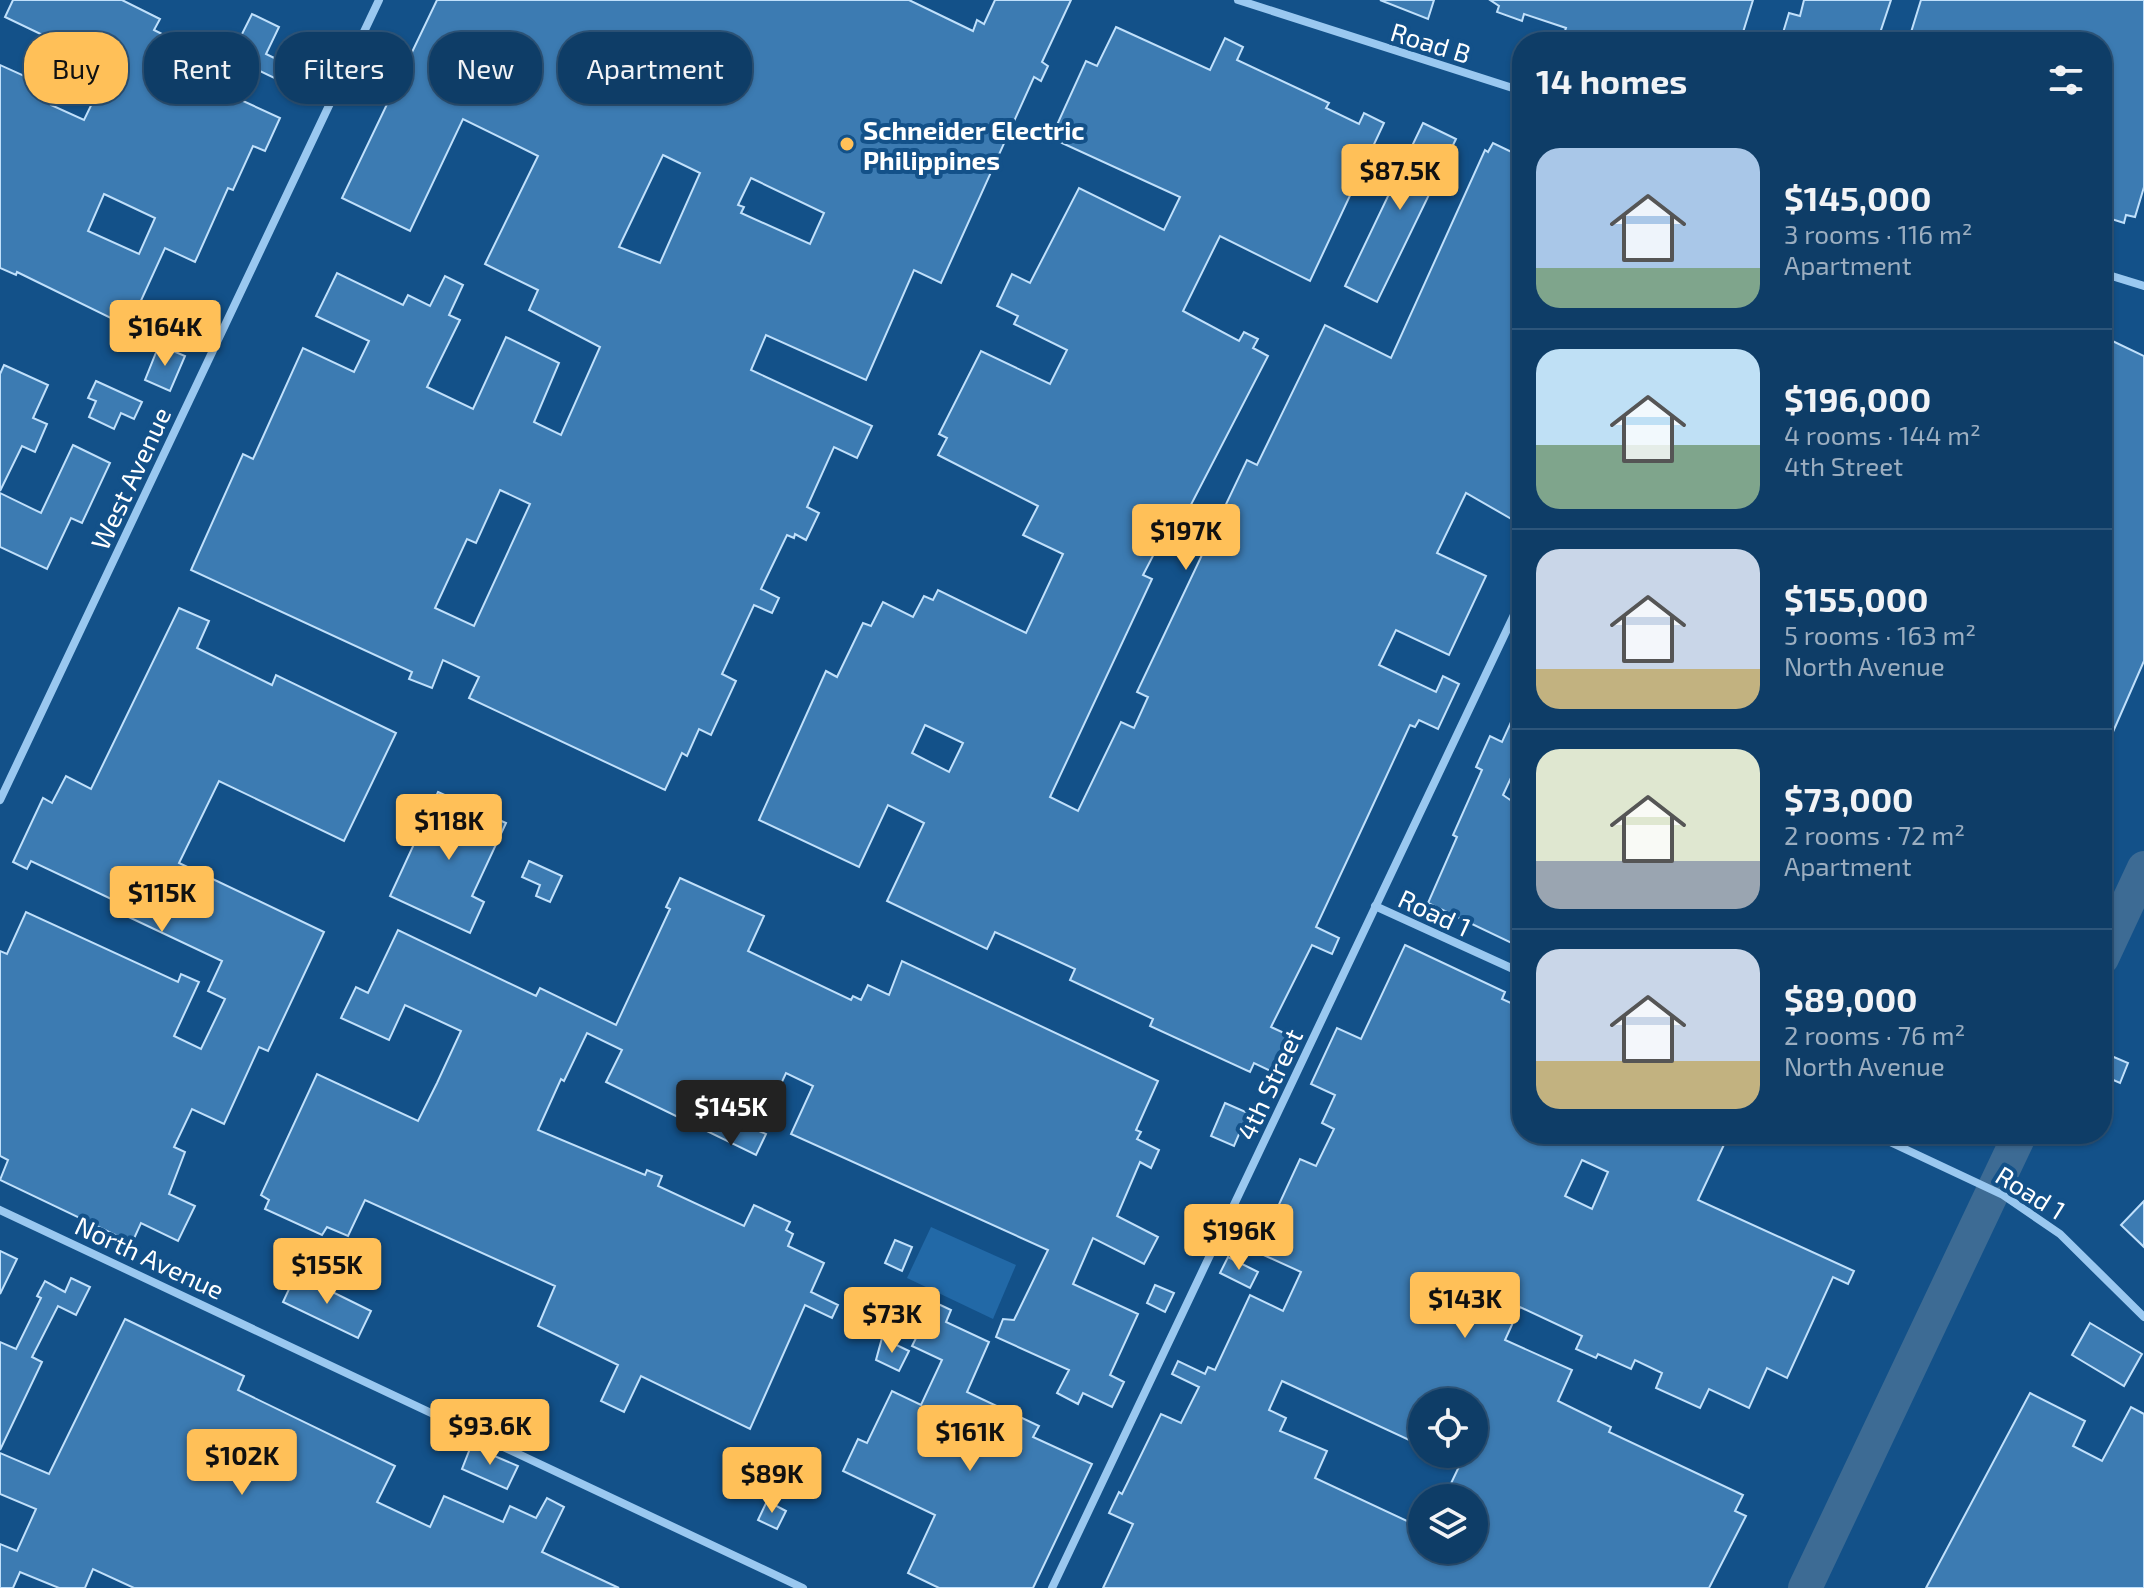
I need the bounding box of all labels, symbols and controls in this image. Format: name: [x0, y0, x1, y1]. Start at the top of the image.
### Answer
street label: Road B: [1387, 15, 1475, 69]
chip: Buy: [24, 32, 128, 104]
chip: Rent: [144, 32, 259, 104]
chip: Filters: [275, 32, 413, 104]
chip: New: [429, 32, 542, 104]
chip: Apartment: [558, 32, 752, 104]
icon: filters: [2044, 58, 2088, 102]
text: 14 homes: [1536, 60, 1687, 101]
place label: Schneider Electric Philippines: [863, 114, 1085, 175]
marker: Schneider Electric Philippines: [838, 135, 856, 153]
pin: $87.5K: [1335, 144, 1465, 212]
text: $87.5K: [1359, 154, 1441, 185]
text: $145,000: [1784, 177, 1931, 218]
icon: home: [1600, 180, 1696, 276]
text: 3 rooms · 116 m²: [1784, 218, 1973, 249]
text: Apartment: [1784, 249, 1912, 280]
pin: $164K: [109, 300, 221, 368]
text: $164K: [128, 310, 202, 341]
text: $196,000: [1784, 378, 1931, 419]
icon: home: [1600, 381, 1696, 477]
street label: West Avenue: [84, 402, 176, 554]
text: 4 rooms · 144 m²: [1784, 419, 1981, 450]
text: 4th Street: [1784, 450, 1903, 481]
pin: $197K: [1130, 504, 1242, 572]
text: $197K: [1150, 514, 1222, 545]
text: $155,000: [1784, 578, 1929, 619]
icon: home: [1600, 581, 1696, 677]
text: 5 rooms · 163 m²: [1784, 619, 1976, 650]
text: North Avenue: [1784, 650, 1945, 681]
text: $73,000: [1784, 778, 1914, 819]
icon: home: [1600, 781, 1696, 877]
pin: $118K: [393, 794, 505, 862]
text: $118K: [414, 804, 484, 835]
text: 2 rooms · 72 m²: [1784, 819, 1965, 850]
text: Apartment: [1784, 850, 1912, 881]
pin: $115K: [106, 866, 218, 934]
text: $115K: [128, 876, 196, 907]
street label: Road 1: [1394, 882, 1476, 942]
text: $89,000: [1784, 978, 1918, 1019]
icon: home: [1600, 981, 1696, 1077]
text: 2 rooms · 76 m²: [1784, 1019, 1965, 1050]
street label: 4th Street: [1230, 1023, 1308, 1145]
text: North Avenue: [1784, 1050, 1945, 1081]
pin: $145K: [675, 1080, 787, 1148]
text: $145K: [694, 1090, 768, 1121]
street label: Road 1: [1991, 1159, 2071, 1225]
pin: $196K: [1183, 1204, 1295, 1272]
street label: North Avenue: [71, 1209, 229, 1305]
text: $196K: [1202, 1214, 1276, 1245]
pin: $155K: [271, 1238, 383, 1306]
text: $155K: [291, 1248, 363, 1279]
pin: $143K: [1409, 1272, 1521, 1340]
text: $143K: [1428, 1282, 1502, 1313]
pin: $73K: [845, 1287, 939, 1355]
text: $73K: [862, 1297, 922, 1328]
map controls: [1408, 1388, 1488, 1564]
button: locate: [1408, 1388, 1488, 1468]
pin: $93.6K: [425, 1399, 555, 1467]
pin: $161K: [914, 1405, 1026, 1473]
text: $93.6K: [448, 1409, 532, 1440]
text: $161K: [935, 1415, 1005, 1446]
pin: $102K: [186, 1429, 298, 1497]
text: $102K: [205, 1439, 279, 1470]
pin: $89K: [725, 1447, 819, 1515]
text: $89K: [740, 1457, 804, 1488]
button: layers: [1408, 1484, 1488, 1564]

